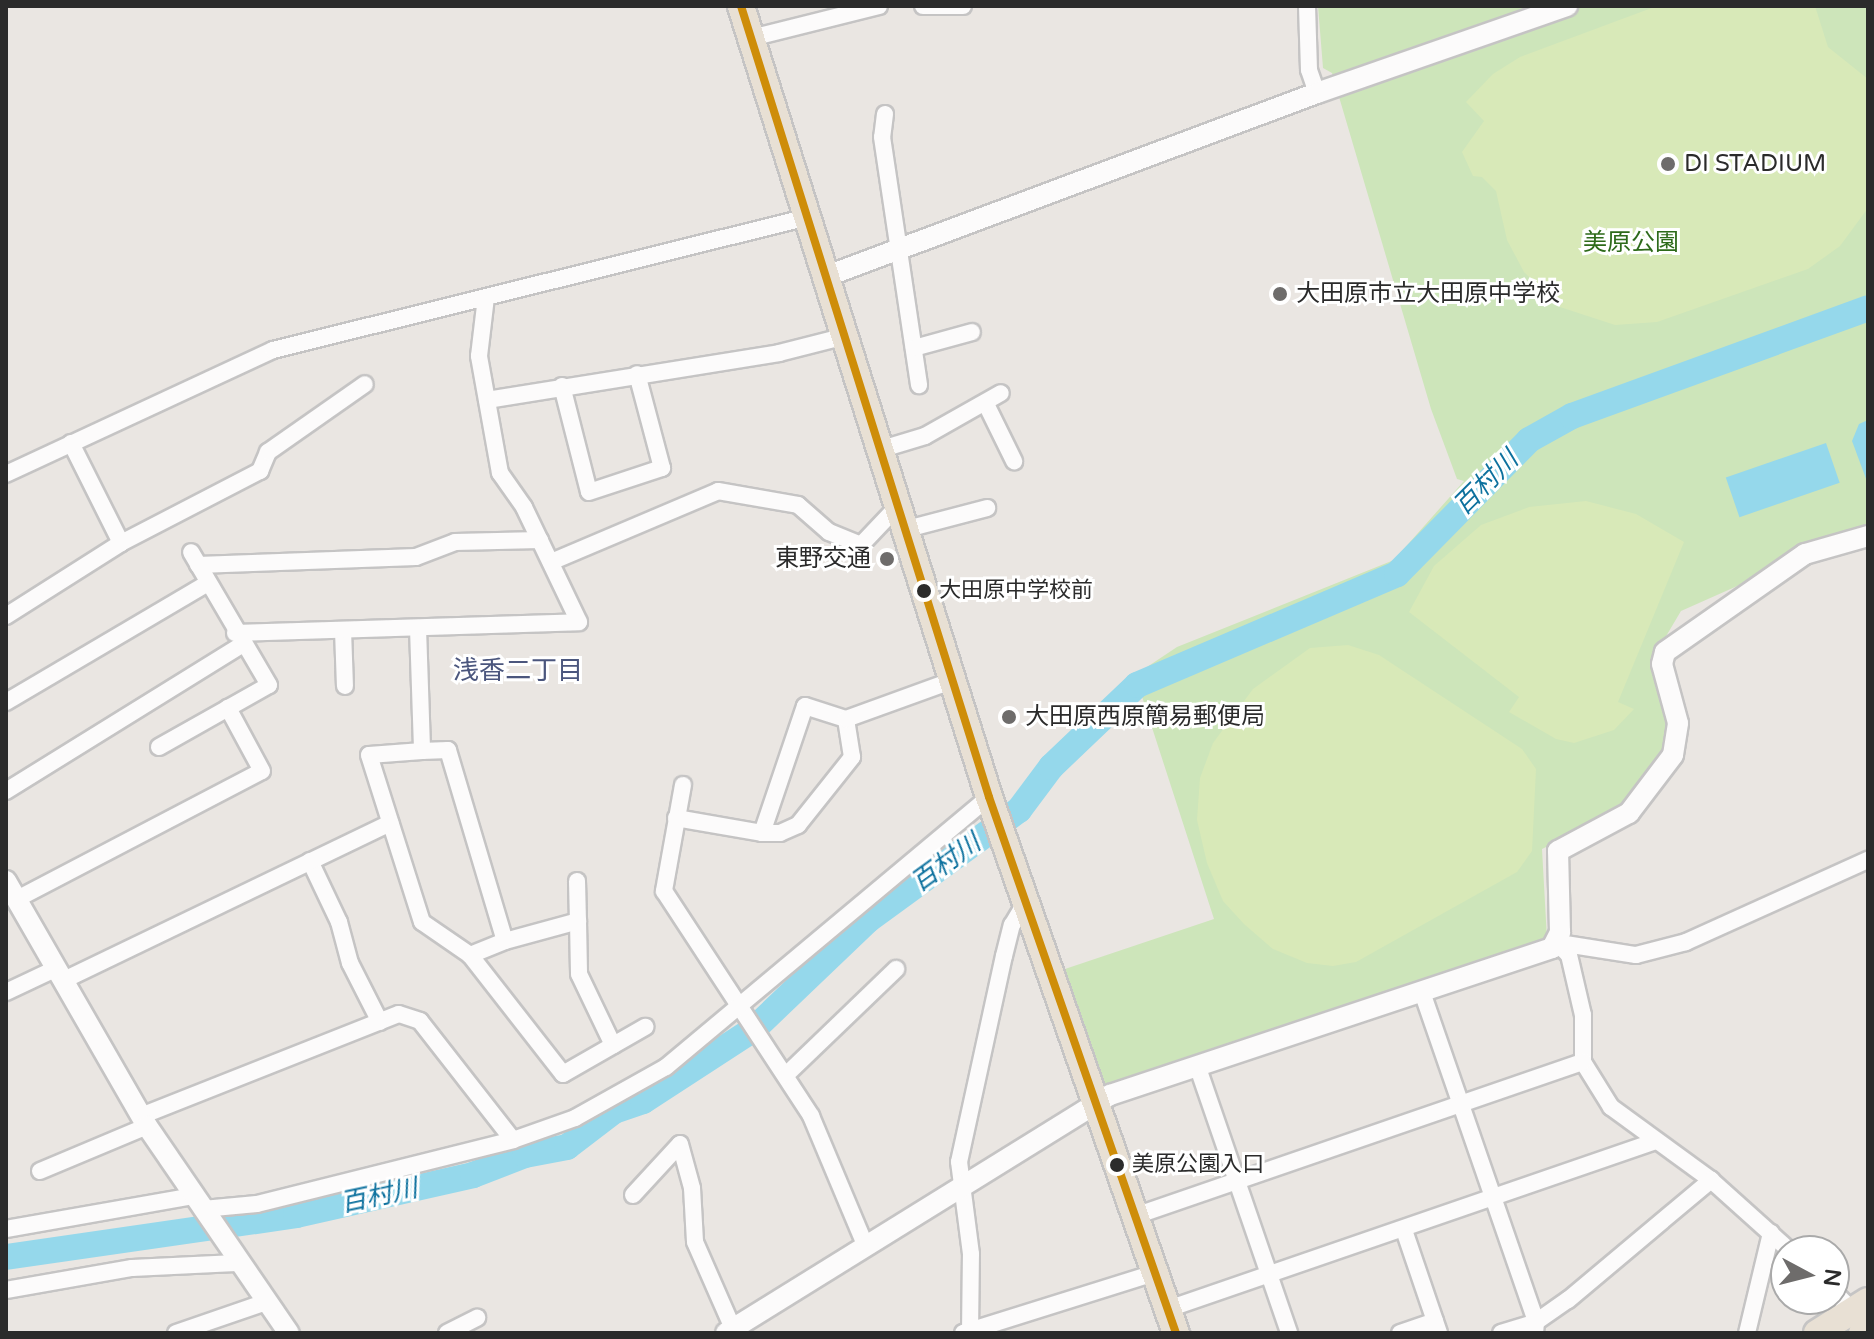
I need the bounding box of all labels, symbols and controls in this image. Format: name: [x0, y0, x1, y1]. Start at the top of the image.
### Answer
place label: DI STADIUM: [1684, 150, 1826, 178]
marker: DI STADIUM: [1659, 155, 1677, 173]
park label: 美原公園: [1583, 229, 1679, 257]
place label: 大田原市立大田原中学校: [1296, 280, 1560, 308]
marker: 大田原市立大田原中学校: [1271, 285, 1289, 303]
water label: 百村川: [1447, 444, 1525, 522]
place label: 東野交通: [775, 545, 871, 573]
marker: 東野交通: [878, 550, 896, 568]
place label: 大田原中学校前: [939, 578, 1093, 604]
marker: 大田原中学校前: [916, 583, 932, 599]
district label: 浅香二丁目: [453, 655, 583, 687]
place label: 大田原西原簡易郵便局: [1025, 703, 1265, 731]
marker: 大田原西原簡易郵便局: [1000, 708, 1018, 726]
water label: 百村川: [905, 827, 987, 899]
place label: 美原公園入口: [1132, 1152, 1264, 1178]
marker: 美原公園入口: [1109, 1157, 1125, 1173]
water label: 百村川: [338, 1173, 420, 1219]
north arrow: [1770, 1235, 1850, 1315]
text: N: [1818, 1267, 1846, 1288]

